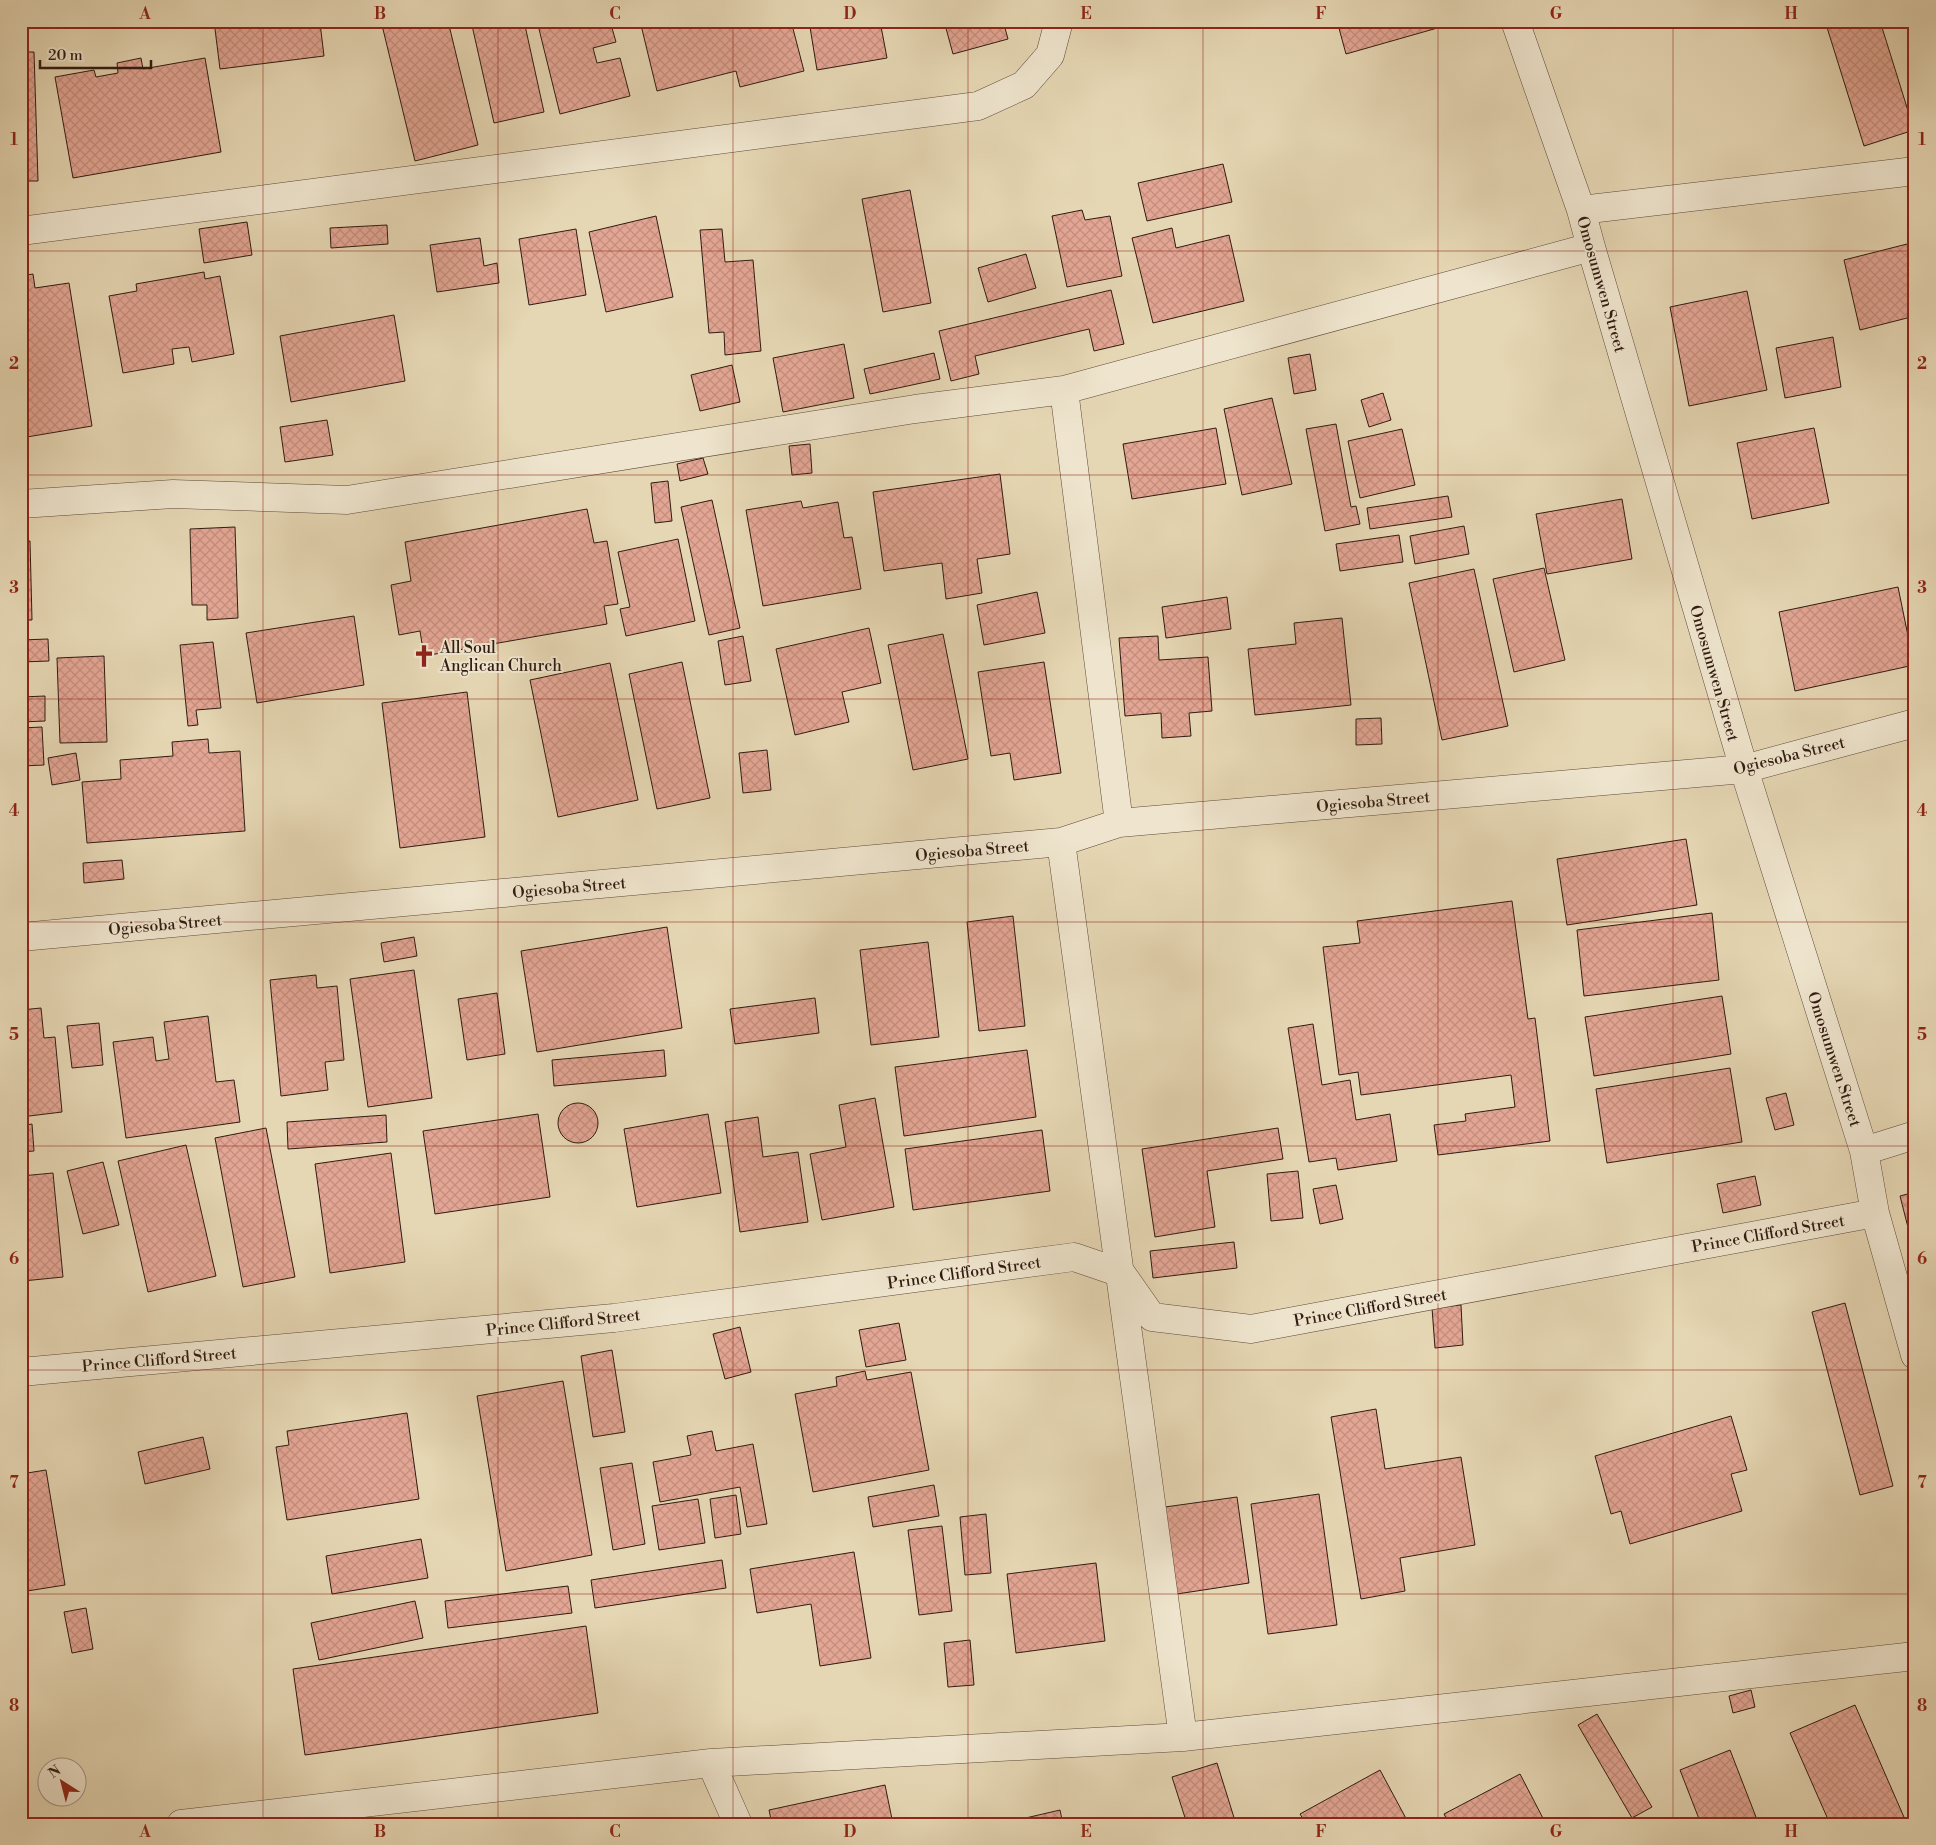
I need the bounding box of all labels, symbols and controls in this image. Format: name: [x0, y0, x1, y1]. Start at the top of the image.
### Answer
text: A: [138, 4, 151, 24]
text: B: [374, 4, 386, 24]
text: C: [609, 4, 621, 24]
text: D: [844, 4, 857, 24]
text: E: [1080, 4, 1092, 24]
text: F: [1315, 4, 1327, 24]
text: G: [1550, 4, 1563, 24]
text: H: [1784, 4, 1798, 24]
scale bar: [40, 38, 151, 70]
text: 20 m: [48, 46, 83, 65]
text: 1: [10, 130, 18, 150]
text: 1: [1918, 130, 1926, 150]
street label: Omosumwen Street: [1572, 214, 1630, 355]
text: 2: [9, 354, 19, 374]
text: 2: [1917, 354, 1927, 374]
text: 3: [9, 578, 19, 598]
text: 3: [1917, 578, 1927, 598]
street label: Omosumwen Street: [1685, 603, 1743, 744]
place label: All Soul Anglican Church: [439, 638, 562, 676]
church icon: All Soul Anglican Church: [411, 643, 437, 669]
street label: Ogiesoba Street: [1731, 732, 1847, 779]
street label: Ogiesoba Street: [1315, 787, 1431, 817]
text: 4: [9, 801, 20, 821]
text: 4: [1917, 801, 1928, 821]
street label: Ogiesoba Street: [914, 836, 1030, 866]
street label: Ogiesoba Street: [511, 873, 627, 903]
street label: Ogiesoba Street: [107, 910, 223, 940]
street label: Omosumwen Street: [1803, 989, 1865, 1130]
text: 5: [9, 1025, 19, 1045]
text: 5: [1917, 1025, 1927, 1045]
street label: Prince Clifford Street: [1690, 1211, 1847, 1257]
text: 6: [9, 1249, 19, 1269]
text: 6: [1917, 1249, 1927, 1269]
street label: Prince Clifford Street: [886, 1252, 1043, 1294]
street label: Prince Clifford Street: [1292, 1285, 1449, 1331]
street label: Prince Clifford Street: [485, 1305, 642, 1341]
street label: Prince Clifford Street: [81, 1343, 238, 1377]
text: 7: [9, 1473, 19, 1493]
text: 7: [1917, 1473, 1927, 1493]
text: 8: [9, 1696, 19, 1716]
text: 8: [1917, 1696, 1927, 1716]
north arrow: [38, 1758, 88, 1808]
text: N: [45, 1762, 65, 1783]
text: A: [138, 1822, 151, 1842]
text: B: [374, 1822, 386, 1842]
text: C: [609, 1822, 621, 1842]
text: D: [844, 1822, 857, 1842]
text: E: [1080, 1822, 1092, 1842]
text: F: [1315, 1822, 1327, 1842]
text: G: [1550, 1822, 1563, 1842]
text: H: [1784, 1822, 1798, 1842]

